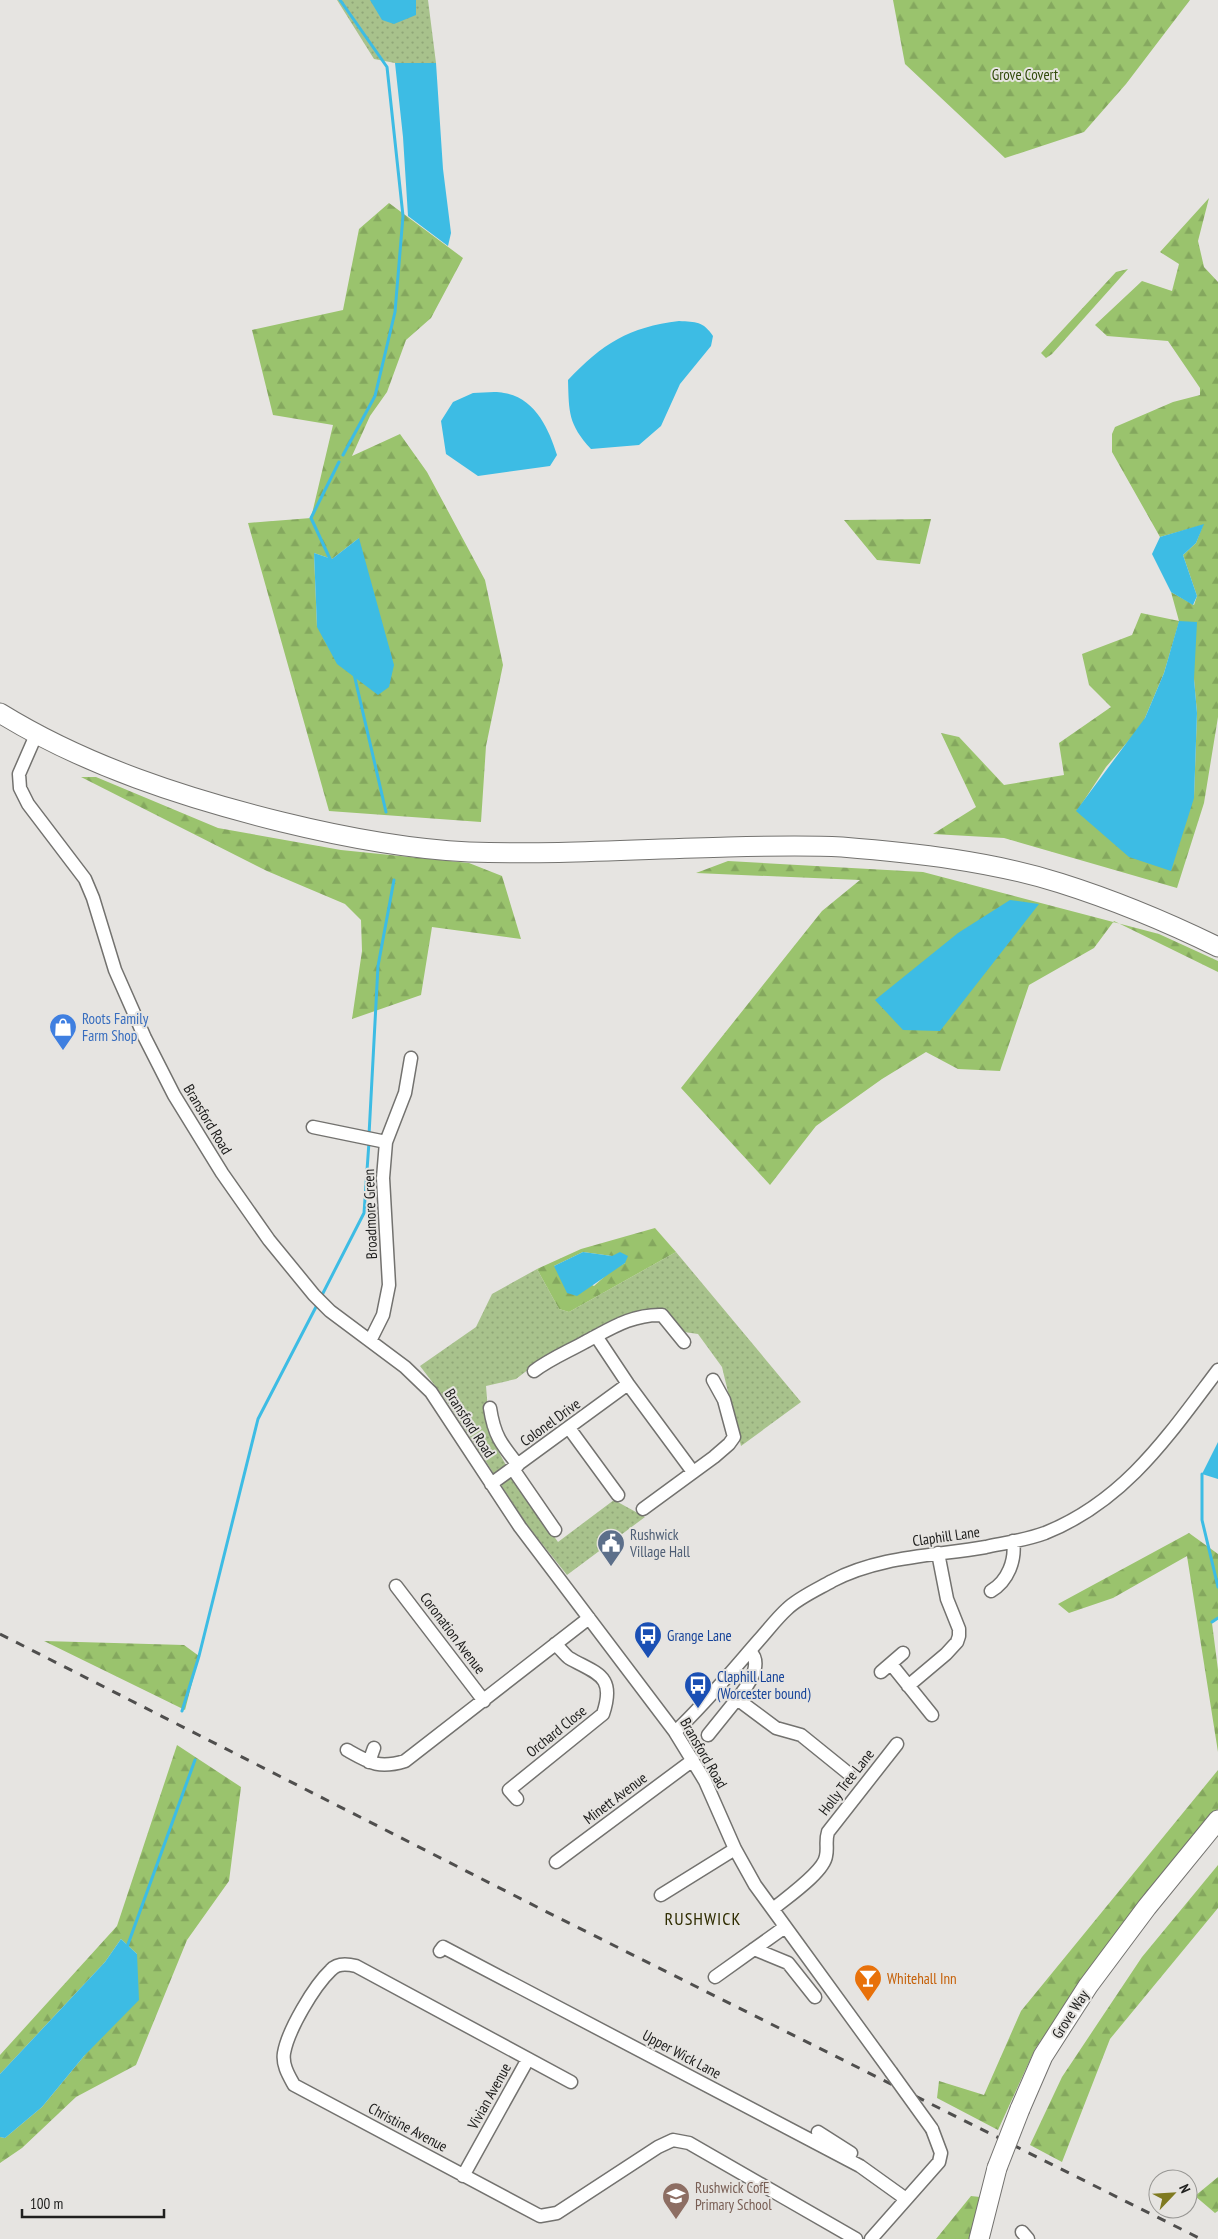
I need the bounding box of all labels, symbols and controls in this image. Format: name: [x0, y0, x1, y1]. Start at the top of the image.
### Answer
park label: Grove Covert: [992, 65, 1058, 84]
place label: Roots Family Farm Shop: [82, 1009, 149, 1045]
shop icon: Roots Family Farm Shop: [48, 1012, 78, 1051]
street label: Bransford Road: [180, 1080, 236, 1158]
street label: Broadmore Green: [359, 1169, 381, 1259]
street label: Bransford Road: [441, 1385, 499, 1461]
street label: Colonel Drive: [516, 1394, 584, 1450]
street label: Claphill Lane: [911, 1522, 981, 1550]
place label: Rushwick Village Hall: [629, 1525, 691, 1561]
public building icon: Rushwick Village Hall: [596, 1528, 626, 1567]
street label: Coronation Avenue: [416, 1588, 490, 1678]
bus stop icon: Grange Lane: [633, 1620, 663, 1659]
place label: Grange Lane: [667, 1626, 732, 1645]
place label: Claphill Lane (Worcester bound): [717, 1667, 811, 1703]
bus stop icon: Claphill Lane (Worcester bound): [683, 1670, 713, 1709]
street label: Orchard Close: [522, 1701, 590, 1761]
street label: Bransford Road: [676, 1714, 732, 1792]
street label: Holly Tree Lane: [814, 1745, 878, 1819]
street label: Minett Avenue: [580, 1768, 650, 1828]
district label: RUSHWICK: [665, 1907, 741, 1930]
bar icon: Whitehall Inn: [853, 1963, 883, 2002]
place label: Whitehall Inn: [887, 1969, 957, 1988]
street label: Grove Way: [1047, 1986, 1093, 2042]
street label: Upper Wick Lane: [639, 2025, 725, 2083]
street label: Vivian Avenue: [463, 2060, 515, 2133]
street label: Christine Avenue: [365, 2098, 451, 2156]
north arrow: [1148, 2169, 1198, 2219]
place label: Rushwick CofE Primary School: [695, 2178, 772, 2214]
school or university icon: Rushwick CofE Primary School: [661, 2181, 691, 2220]
text: N: [1175, 2181, 1195, 2196]
scale bar: [22, 2186, 165, 2218]
text: 100 m: [30, 2194, 63, 2213]

